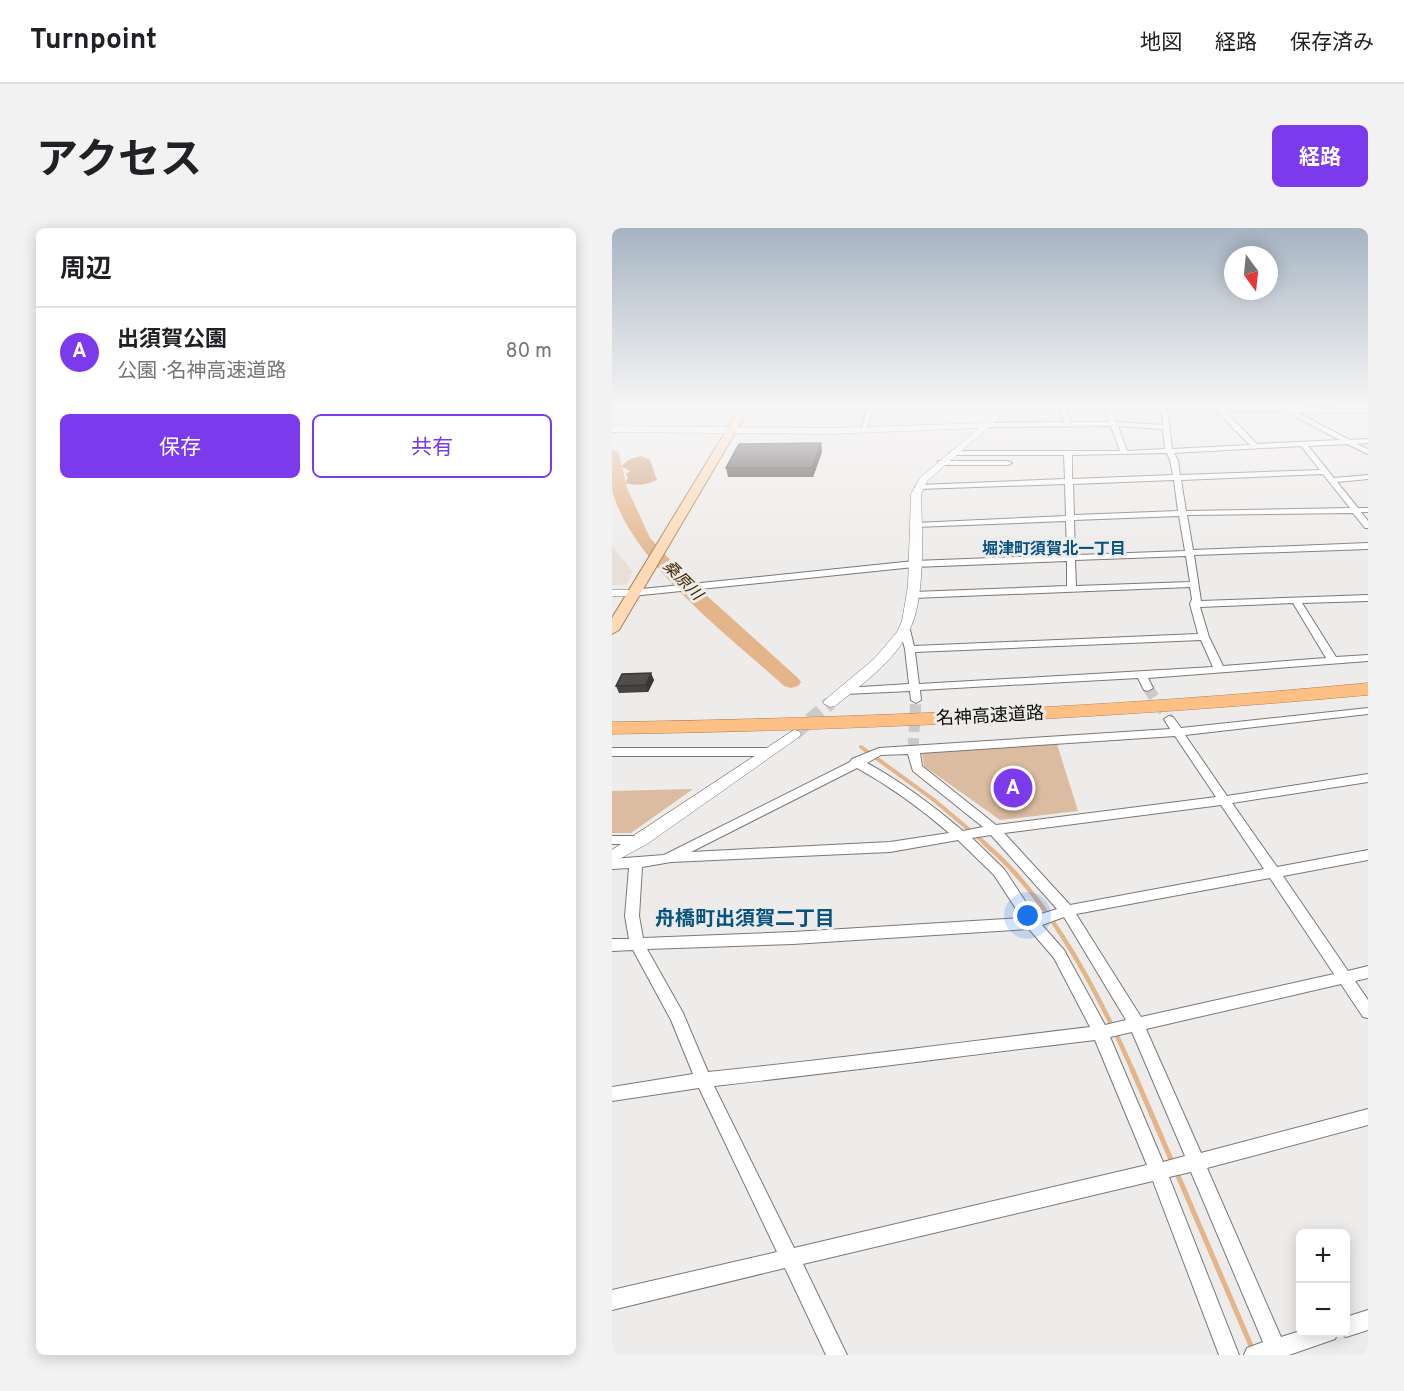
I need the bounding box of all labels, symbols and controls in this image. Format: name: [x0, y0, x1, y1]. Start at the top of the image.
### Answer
text: Turnpoint: [30, 23, 157, 59]
text: 地図: [1140, 30, 1182, 57]
text: 経路: [1215, 30, 1257, 57]
text: 保存済み: [1290, 30, 1374, 57]
button: 経路: [1272, 125, 1368, 187]
text: アクセス: [36, 136, 202, 189]
north arrow: [1224, 246, 1278, 300]
text: 周辺: [60, 254, 112, 287]
text: 出須賀公園: [117, 327, 227, 354]
text: A: [72, 339, 87, 365]
text: 80 m: [506, 339, 552, 365]
text: 公園 · 名神高速道路: [117, 359, 286, 385]
button: 保存: [60, 414, 300, 478]
button: 共有: [312, 414, 552, 478]
district label: 堀津町須賀北一丁目: [982, 540, 1126, 560]
water label: 桑原川: [658, 557, 707, 606]
street label: 名神高速道路: [935, 703, 1045, 731]
pin: A: [994, 766, 1032, 810]
your location: [1013, 901, 1042, 930]
district label: 舟橋町出須賀二丁目: [655, 907, 835, 933]
map controls: [1296, 1229, 1350, 1337]
button: +: [1296, 1229, 1350, 1283]
button: −: [1296, 1283, 1350, 1337]

